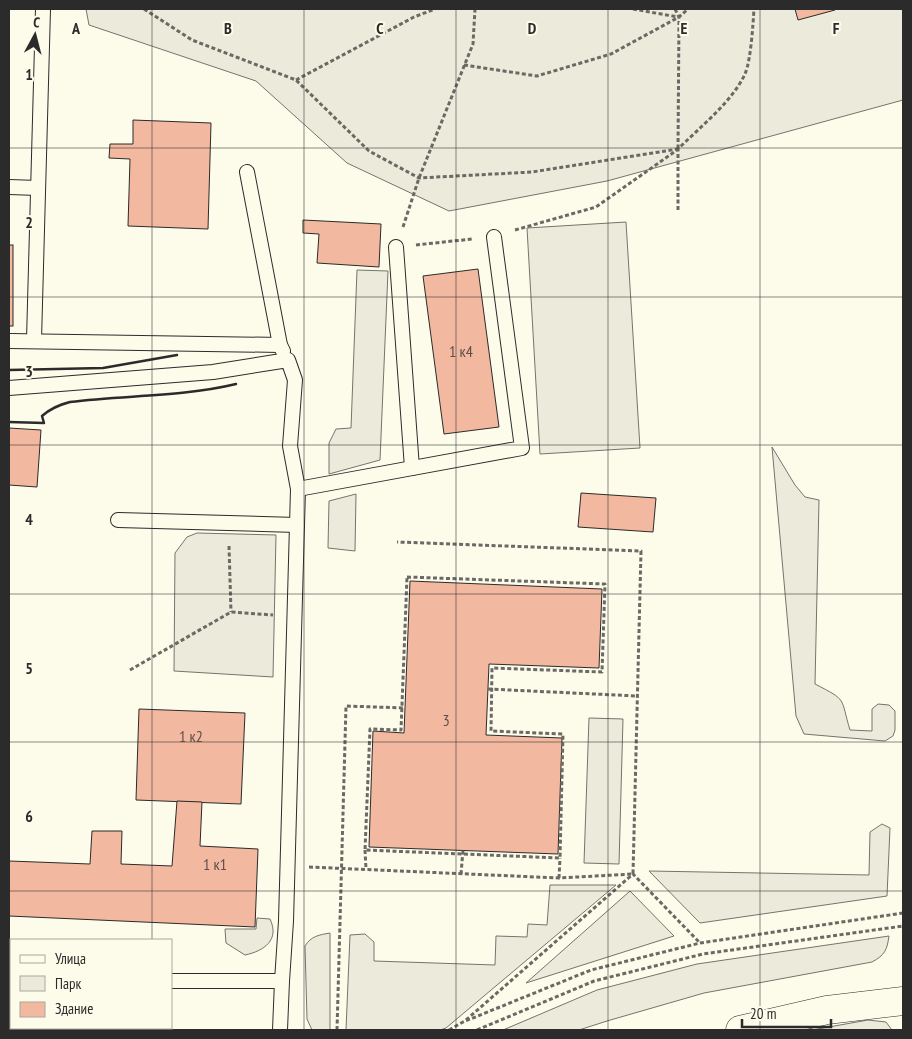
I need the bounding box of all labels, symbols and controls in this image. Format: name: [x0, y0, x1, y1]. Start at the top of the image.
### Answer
north arrow: [10, 10, 60, 60]
text: С: [32, 13, 41, 31]
text: A: [71, 18, 81, 38]
text: B: [224, 18, 232, 38]
text: C: [376, 18, 384, 38]
text: D: [528, 18, 537, 38]
text: E: [681, 18, 688, 38]
text: F: [833, 18, 840, 38]
text: 1: [25, 64, 33, 84]
text: 2: [25, 212, 33, 232]
house number: 1 к4: [449, 341, 473, 361]
text: 3: [25, 361, 33, 381]
text: 4: [25, 509, 33, 529]
text: 5: [25, 658, 33, 678]
house number: 3: [442, 710, 450, 730]
house number: 1 к2: [179, 726, 203, 746]
text: 6: [25, 806, 33, 826]
house number: 1 к1: [203, 854, 227, 874]
legend: [10, 939, 172, 1029]
text: Улица: [55, 949, 86, 968]
text: Парк: [55, 974, 81, 993]
scale bar: [742, 996, 831, 1028]
text: Здание: [55, 999, 93, 1018]
text: 20 m: [750, 1004, 776, 1023]

